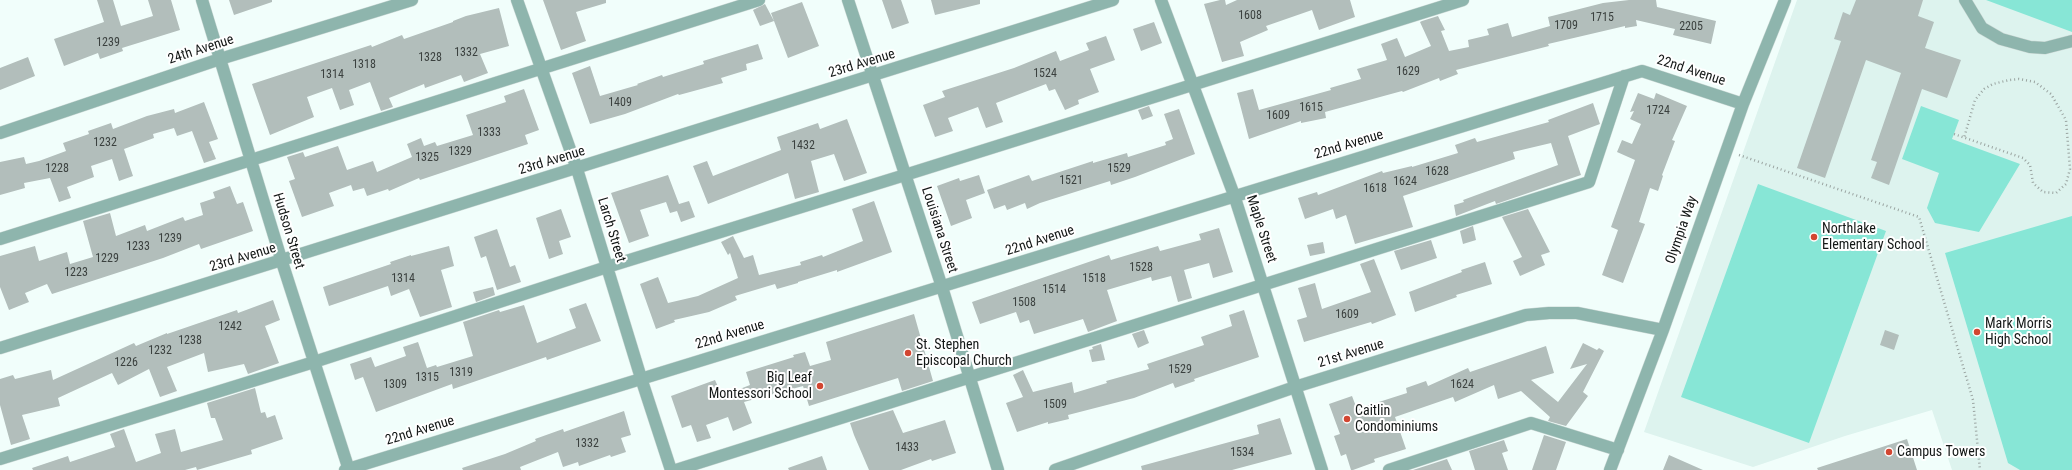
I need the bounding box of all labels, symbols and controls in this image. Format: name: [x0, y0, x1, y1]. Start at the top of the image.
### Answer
house number: 1608: [1238, 9, 1262, 23]
house number: 1715: [1590, 11, 1614, 25]
house number: 1709: [1554, 19, 1578, 33]
house number: 2205: [1679, 20, 1703, 34]
street label: 24th Avenue: [166, 31, 236, 69]
house number: 1239: [96, 36, 120, 50]
house number: 1332: [454, 46, 478, 60]
street label: 23rd Avenue: [827, 46, 897, 82]
house number: 1328: [418, 51, 442, 65]
street label: 22nd Avenue: [1655, 52, 1727, 90]
house number: 1318: [352, 58, 376, 72]
house number: 1629: [1396, 65, 1420, 79]
house number: 1524: [1033, 67, 1057, 81]
house number: 1314: [320, 68, 344, 82]
house number: 1409: [608, 96, 632, 110]
house number: 1615: [1299, 101, 1323, 115]
house number: 1724: [1646, 104, 1670, 118]
house number: 1609: [1266, 109, 1290, 123]
house number: 1333: [477, 126, 501, 140]
street label: 22nd Avenue: [1313, 127, 1385, 163]
house number: 1232: [93, 136, 117, 150]
house number: 1432: [791, 139, 815, 153]
street label: 23rd Avenue: [517, 143, 587, 179]
house number: 1329: [448, 145, 472, 159]
house number: 1325: [415, 151, 439, 165]
house number: 1228: [45, 162, 69, 176]
house number: 1529: [1107, 162, 1131, 176]
house number: 1628: [1425, 165, 1449, 179]
house number: 1521: [1059, 174, 1083, 188]
house number: 1624: [1393, 175, 1417, 189]
house number: 1618: [1363, 182, 1387, 196]
street label: Louisiana Street: [917, 185, 961, 275]
street label: Hudson Street: [268, 191, 308, 271]
street label: Maple Street: [1242, 193, 1280, 265]
street label: Olympia Way: [1663, 194, 1701, 266]
street label: Larch Street: [593, 196, 629, 264]
place label: Northlake Elementary School: [1822, 221, 1925, 254]
street label: 22nd Avenue: [1004, 222, 1076, 260]
house number: 1239: [158, 232, 182, 246]
marker: Northlake Elementary School: [1809, 232, 1819, 242]
house number: 1233: [126, 240, 150, 254]
street label: 23rd Avenue: [208, 240, 278, 276]
house number: 1229: [95, 252, 119, 266]
house number: 1528: [1129, 261, 1153, 275]
house number: 1223: [64, 266, 88, 280]
house number: 1314: [391, 272, 415, 286]
house number: 1518: [1082, 272, 1106, 286]
house number: 1514: [1042, 283, 1066, 297]
house number: 1508: [1012, 296, 1036, 310]
house number: 1609: [1335, 308, 1359, 322]
place label: Mark Morris High School: [1985, 316, 2052, 348]
street label: 22nd Avenue: [694, 317, 766, 353]
house number: 1242: [218, 320, 242, 334]
marker: Mark Morris High School: [1972, 327, 1982, 337]
house number: 1238: [178, 334, 202, 348]
street label: 21st Avenue: [1316, 336, 1386, 372]
place label: St. Stephen Episcopal Church: [916, 337, 1012, 370]
house number: 1232: [148, 344, 172, 358]
marker: St. Stephen Episcopal Church: [903, 348, 913, 358]
house number: 1226: [114, 356, 138, 370]
house number: 1529: [1168, 363, 1192, 377]
house number: 1319: [449, 366, 473, 380]
place label: Big Leaf Montessori School: [709, 370, 812, 402]
house number: 1315: [415, 371, 439, 385]
house number: 1309: [383, 378, 407, 392]
house number: 1624: [1450, 378, 1474, 392]
marker: Big Leaf Montessori School: [815, 381, 825, 391]
house number: 1509: [1043, 398, 1067, 412]
place label: Caitlin Condominiums: [1355, 403, 1438, 436]
street label: 22nd Avenue: [384, 413, 456, 449]
marker: Caitlin Condominiums: [1342, 414, 1352, 424]
house number: 1332: [575, 437, 599, 451]
house number: 1433: [895, 441, 919, 455]
place label: Campus Towers: [1897, 444, 1985, 460]
house number: 1534: [1230, 446, 1254, 460]
marker: Campus Towers: [1884, 447, 1894, 457]

